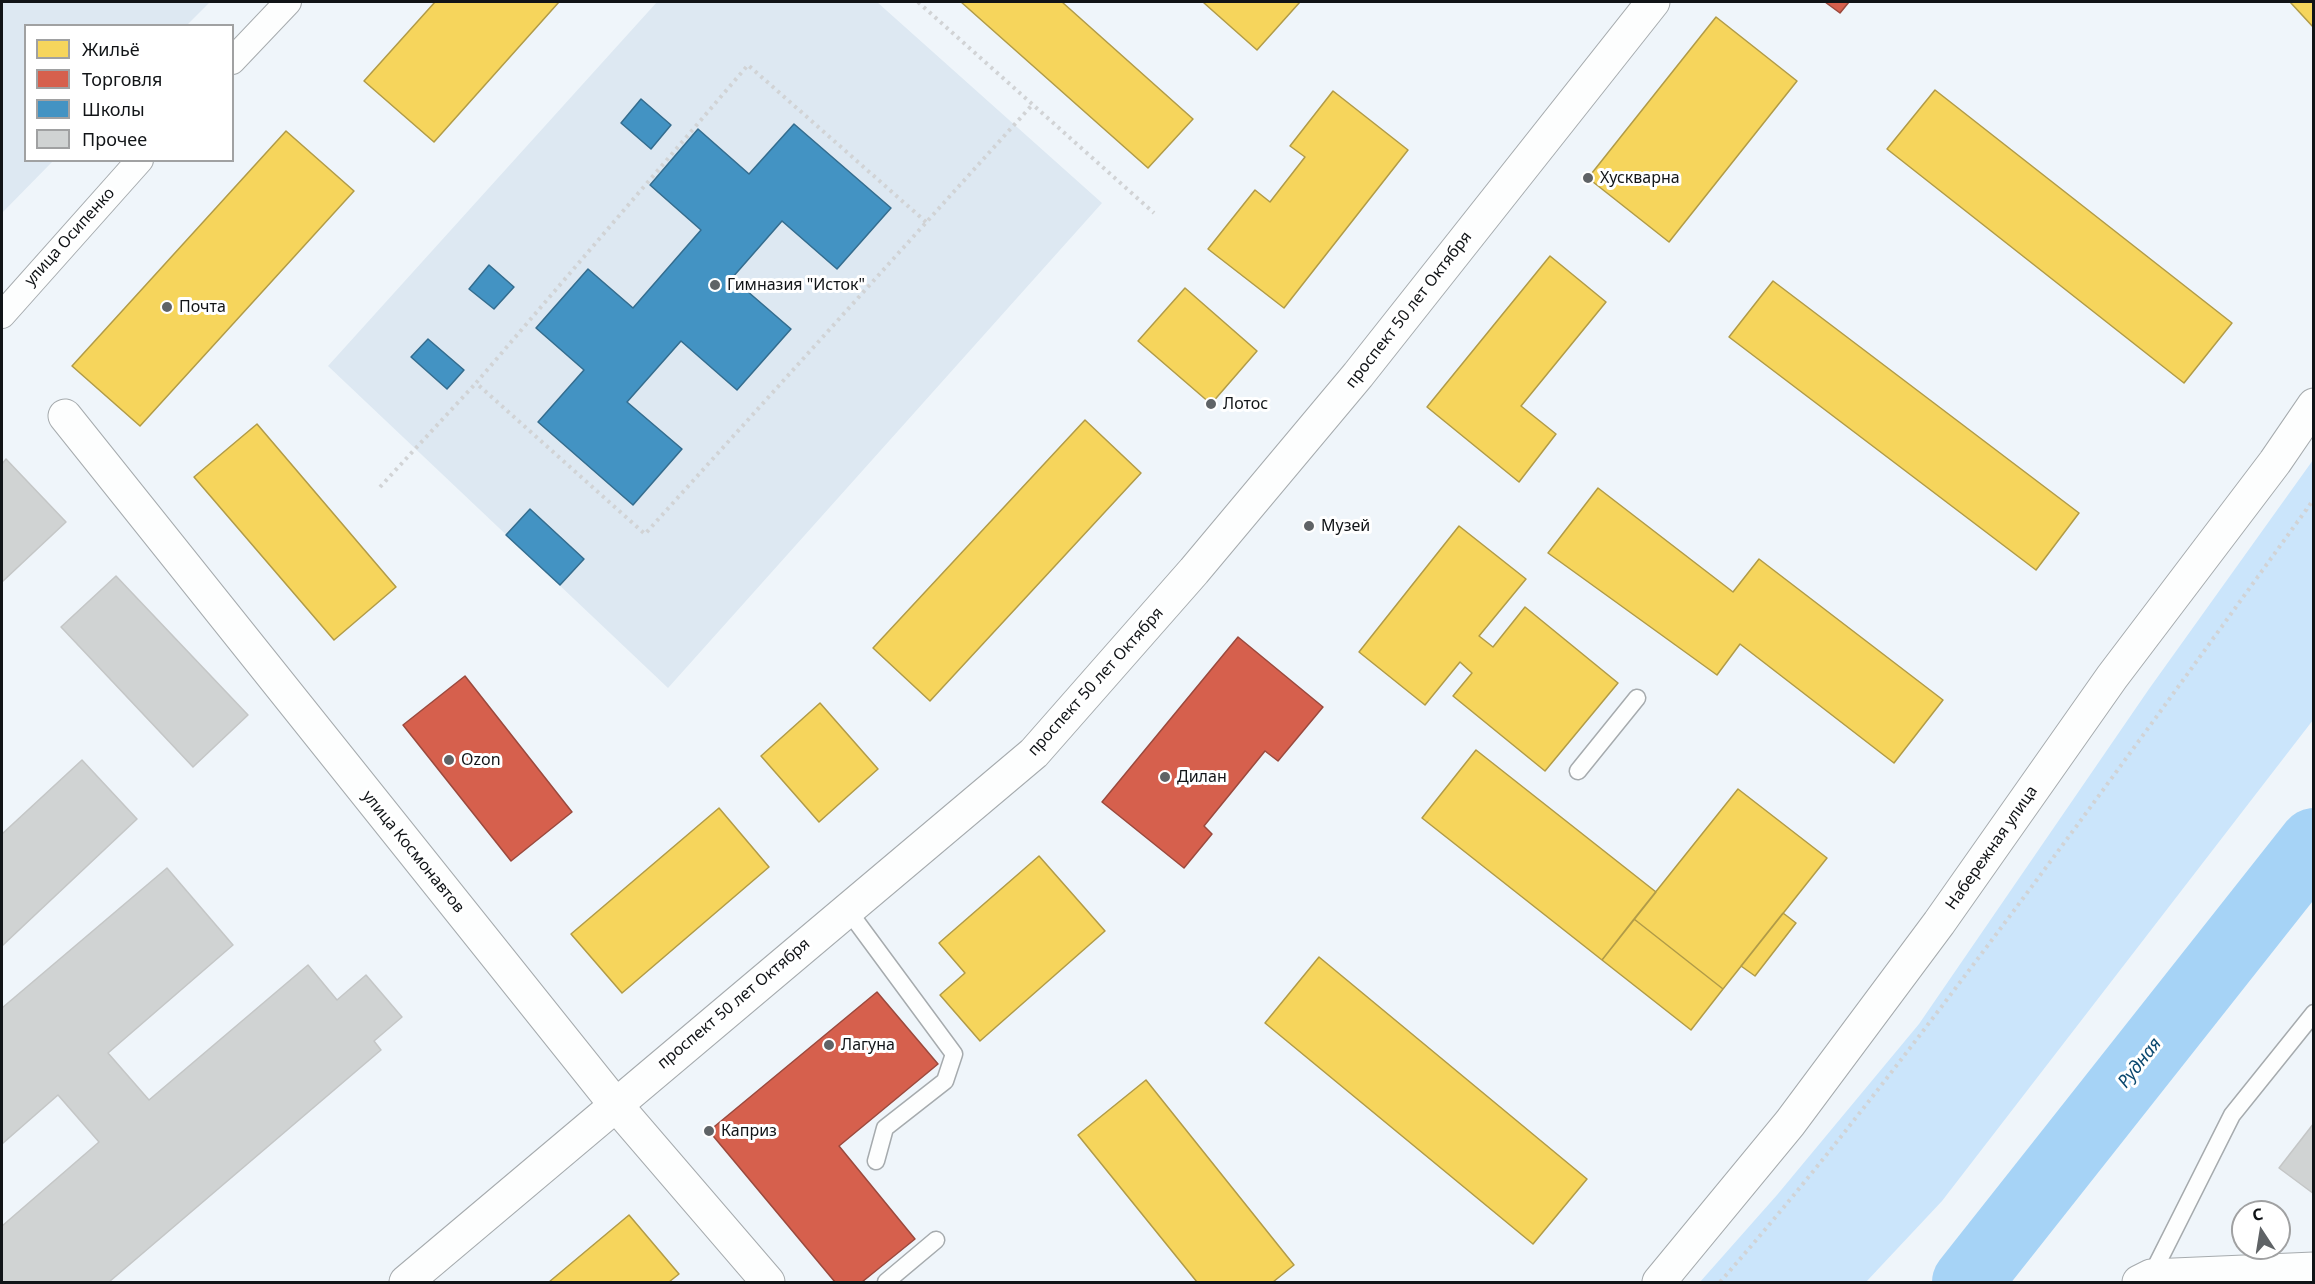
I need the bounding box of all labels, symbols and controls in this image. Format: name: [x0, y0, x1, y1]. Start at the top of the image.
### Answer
legend: [24, 24, 234, 162]
text: Жильё: [82, 37, 140, 61]
text: Торговля: [82, 67, 162, 91]
text: Школы: [82, 97, 145, 121]
text: Прочее: [82, 127, 147, 151]
place label: Хускварна: [1600, 168, 1680, 188]
marker: Хускварна: [1581, 171, 1595, 185]
street label: улица Осипенко: [21, 184, 119, 290]
street label: проспект 50 лет Октября: [1342, 228, 1476, 392]
place label: Гимназия "Исток": [727, 275, 865, 295]
marker: Гимназия "Исток": [708, 278, 722, 292]
place label: Почта: [179, 297, 226, 317]
marker: Почта: [160, 300, 174, 314]
place label: Лотос: [1223, 394, 1268, 414]
marker: Лотос: [1204, 397, 1218, 411]
place label: Музей: [1321, 516, 1370, 536]
marker: Музей: [1302, 519, 1316, 533]
street label: проспект 50 лет Октября: [1024, 604, 1168, 760]
place label: Ozon: [461, 750, 501, 770]
marker: Ozon: [442, 753, 456, 767]
place label: Дилан: [1177, 767, 1227, 787]
marker: Дилан: [1158, 770, 1172, 784]
street label: Набережная улица: [1942, 782, 2042, 914]
street label: улица Космонавтов: [358, 787, 468, 917]
street label: проспект 50 лет Октября: [654, 935, 814, 1073]
water label: Рудная: [2114, 1034, 2166, 1092]
place label: Лагуна: [841, 1035, 895, 1055]
marker: Лагуна: [822, 1038, 836, 1052]
place label: Каприз: [721, 1121, 777, 1141]
marker: Каприз: [702, 1124, 716, 1138]
north arrow: [2231, 1200, 2291, 1260]
text: С: [2250, 1203, 2265, 1226]

